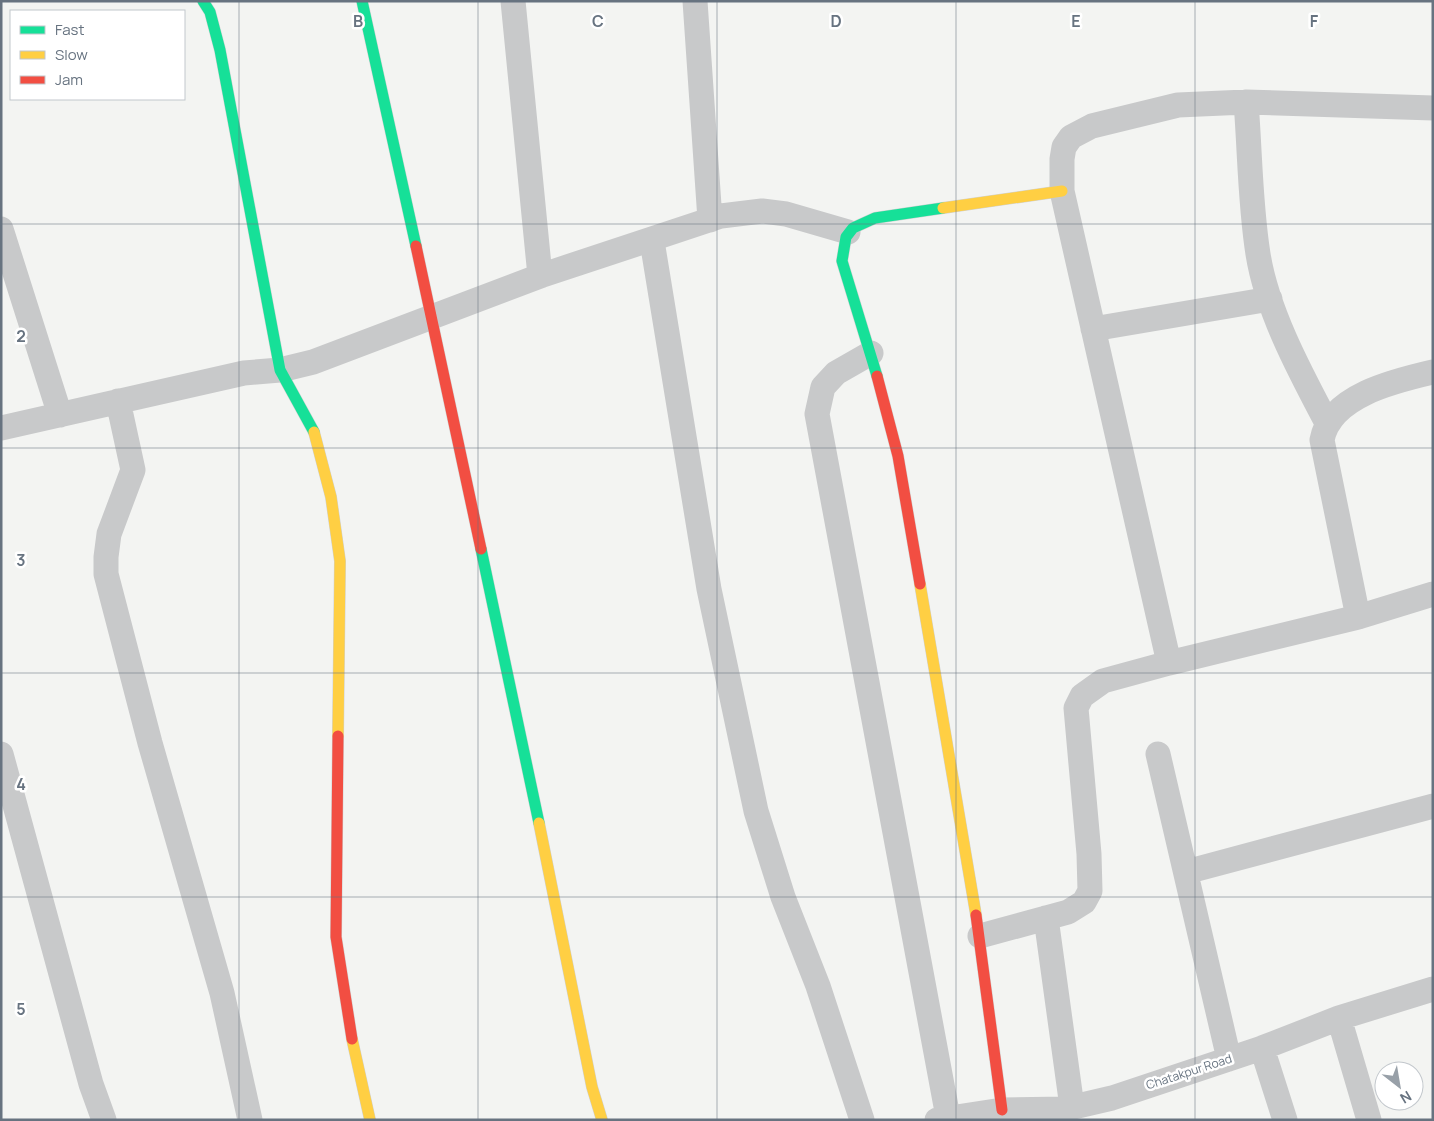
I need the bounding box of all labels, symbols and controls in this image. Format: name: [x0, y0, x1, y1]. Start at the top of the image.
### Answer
legend: [10, 10, 185, 100]
text: B: [353, 10, 363, 32]
text: C: [592, 10, 604, 32]
text: D: [830, 10, 842, 32]
text: E: [1071, 10, 1081, 32]
text: F: [1310, 10, 1319, 32]
text: Fast: [55, 19, 84, 40]
text: Slow: [55, 44, 88, 65]
text: Jam: [55, 69, 83, 90]
text: 2: [16, 325, 26, 347]
text: 3: [16, 549, 26, 571]
text: 4: [16, 773, 26, 795]
text: 5: [16, 998, 26, 1020]
street label: Chatakpur Road: [1144, 1050, 1234, 1093]
north arrow: [1374, 1061, 1424, 1111]
text: N: [1397, 1087, 1415, 1108]

